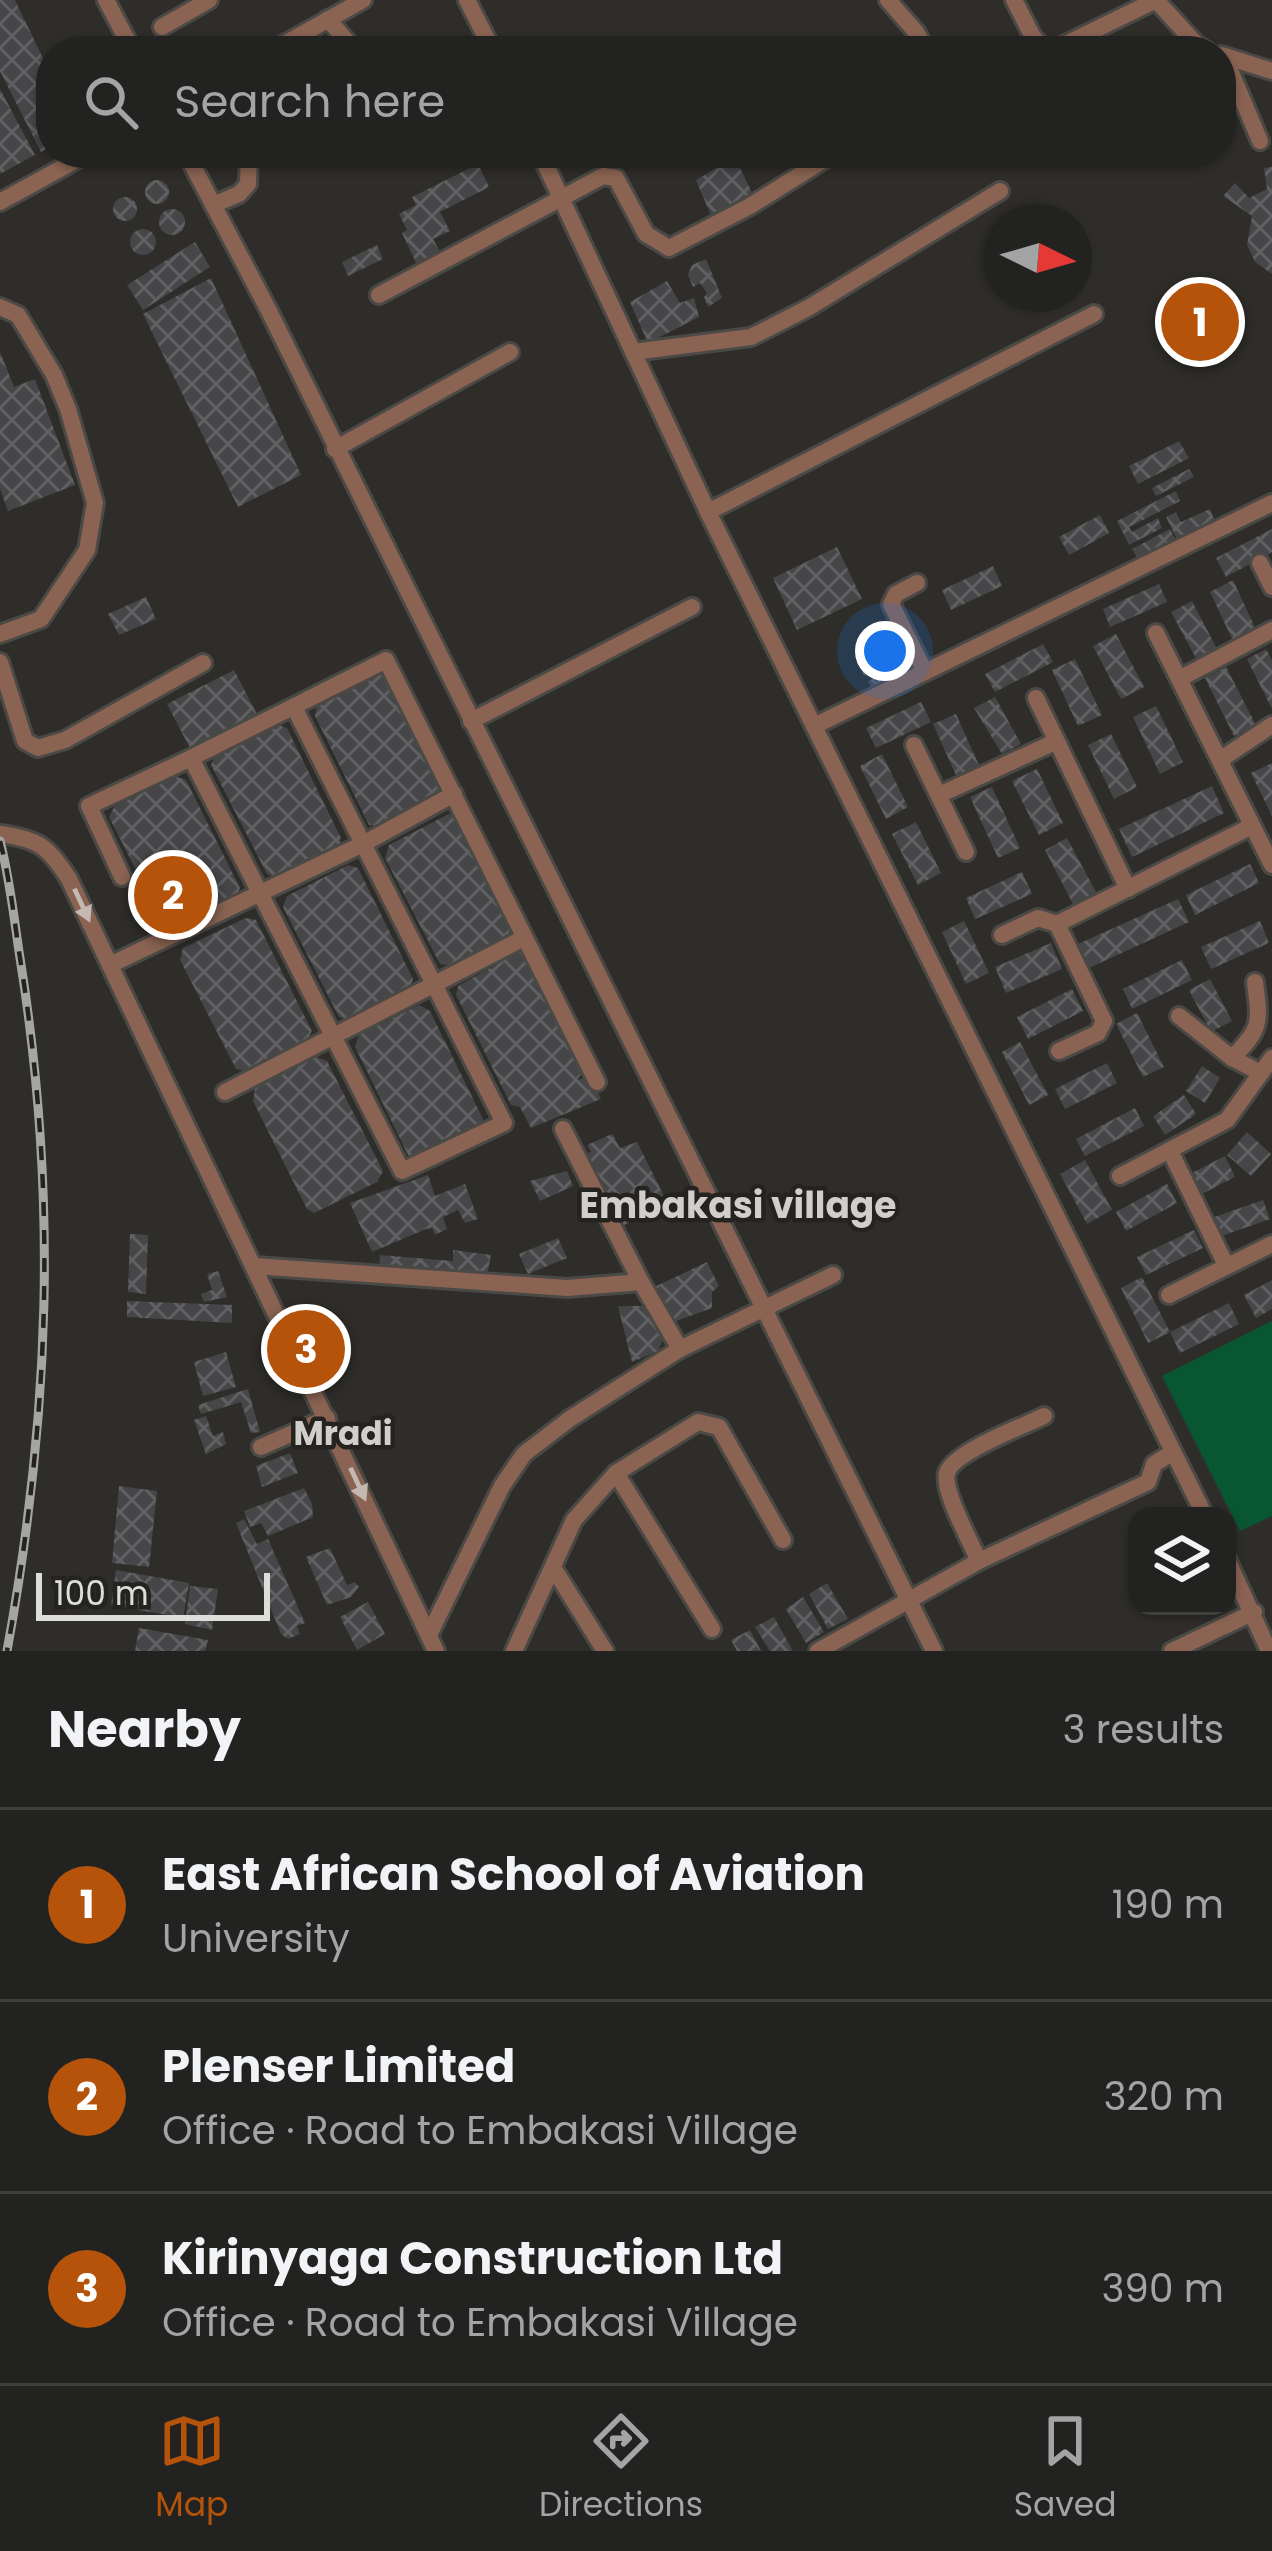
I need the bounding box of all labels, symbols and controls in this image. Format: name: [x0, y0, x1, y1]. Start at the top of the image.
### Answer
search box: [36, 36, 1236, 168]
icon: search: [78, 69, 144, 135]
text: Search here: [174, 70, 445, 133]
north arrow: [984, 204, 1092, 312]
pin: 1: [1161, 277, 1239, 367]
your location: [855, 621, 915, 681]
pin: 2: [134, 850, 212, 940]
one-way arrow: [72, 888, 92, 923]
district label: Embakasi village: [580, 1180, 896, 1231]
pin: 3: [267, 1304, 345, 1394]
district label: Mradi: [294, 1410, 392, 1457]
one-way arrow: [348, 1467, 368, 1502]
map controls: [1128, 1507, 1236, 1615]
button: layers: [1128, 1507, 1236, 1615]
scale bar: [36, 1567, 270, 1620]
text: 100 m: [54, 1570, 149, 1617]
text: Nearby: [48, 1693, 241, 1765]
text: 3 results: [1062, 1702, 1224, 1757]
text: East African School of Aviation: [162, 1843, 865, 1906]
text: 1: [80, 1877, 94, 1932]
text: 190 m: [1112, 1877, 1224, 1932]
text: University: [162, 1911, 350, 1966]
text: Plenser Limited: [162, 2035, 515, 2098]
text: 2: [76, 2069, 98, 2124]
text: 320 m: [1104, 2069, 1224, 2124]
text: Office · Road to Embakasi Village: [162, 2103, 798, 2158]
text: Kirinyaga Construction Ltd: [162, 2227, 783, 2290]
text: 3: [75, 2261, 99, 2316]
text: 390 m: [1101, 2261, 1224, 2316]
text: Office · Road to Embakasi Village: [162, 2295, 798, 2350]
tab: Map: [155, 2408, 228, 2530]
tab: Directions: [539, 2408, 703, 2530]
tab: Saved: [1014, 2408, 1117, 2530]

